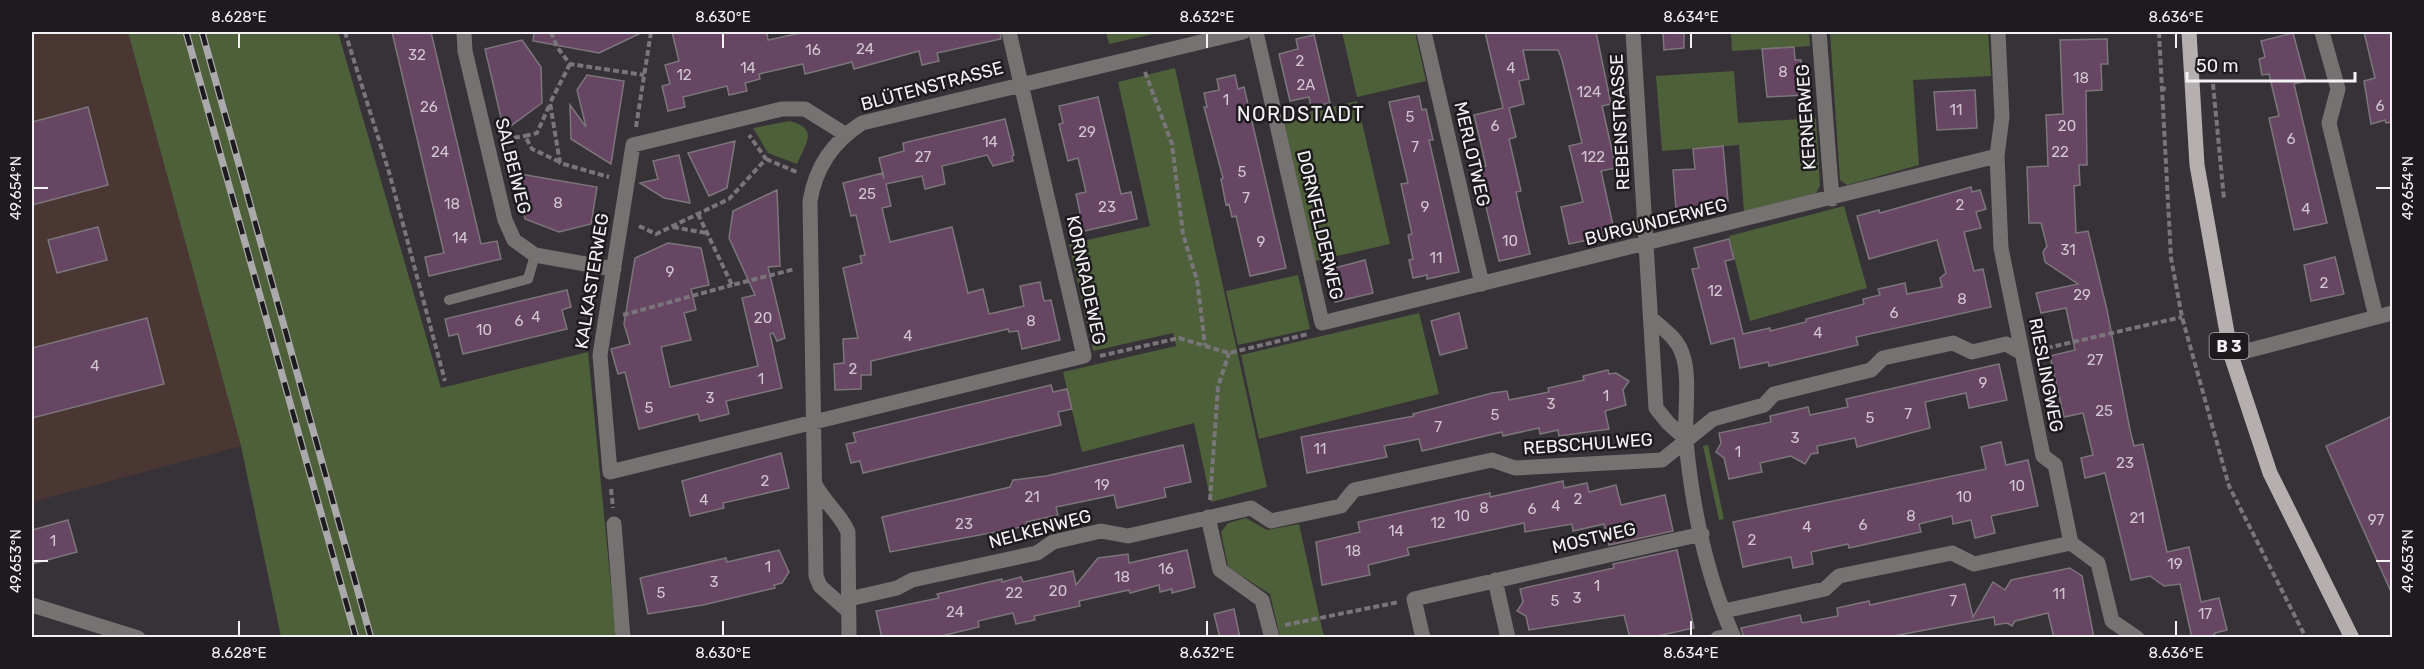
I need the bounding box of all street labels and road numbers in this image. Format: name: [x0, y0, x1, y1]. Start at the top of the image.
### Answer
street label: REBENSTRASSE: [1605, 53, 1635, 191]
street label: BLÜTENSTRASSE: [858, 56, 1006, 116]
street label: KERNERWEG: [1791, 63, 1821, 171]
street label: MERLOTWEG: [1449, 100, 1495, 208]
street label: SALBEIWEG: [490, 116, 536, 216]
street label: DORNFELDERWEG: [1292, 148, 1348, 302]
street label: BURGUNDERWEG: [1582, 194, 1730, 250]
street label: KALKASTERWEG: [570, 212, 614, 350]
street label: KORNRADEWEG: [1062, 214, 1110, 346]
street label: RIESLINGWEG: [2024, 316, 2068, 434]
road number: B 3: [2210, 333, 2248, 359]
street label: REBSCHULWEG: [1522, 428, 1654, 460]
street label: NELKENWEG: [986, 505, 1094, 553]
street label: MOSTWEG: [1550, 518, 1638, 558]

